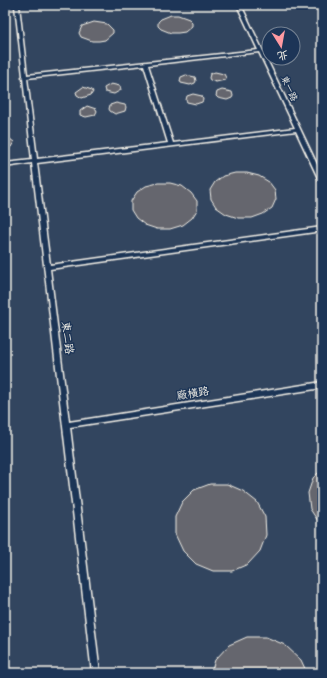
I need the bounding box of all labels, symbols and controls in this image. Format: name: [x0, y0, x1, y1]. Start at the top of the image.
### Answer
north arrow: [261, 26, 301, 66]
text: 北: [276, 47, 289, 61]
street label: 東一路: [277, 74, 300, 104]
street label: 東二路: [58, 321, 75, 355]
street label: 廠橫路: [175, 385, 210, 404]

